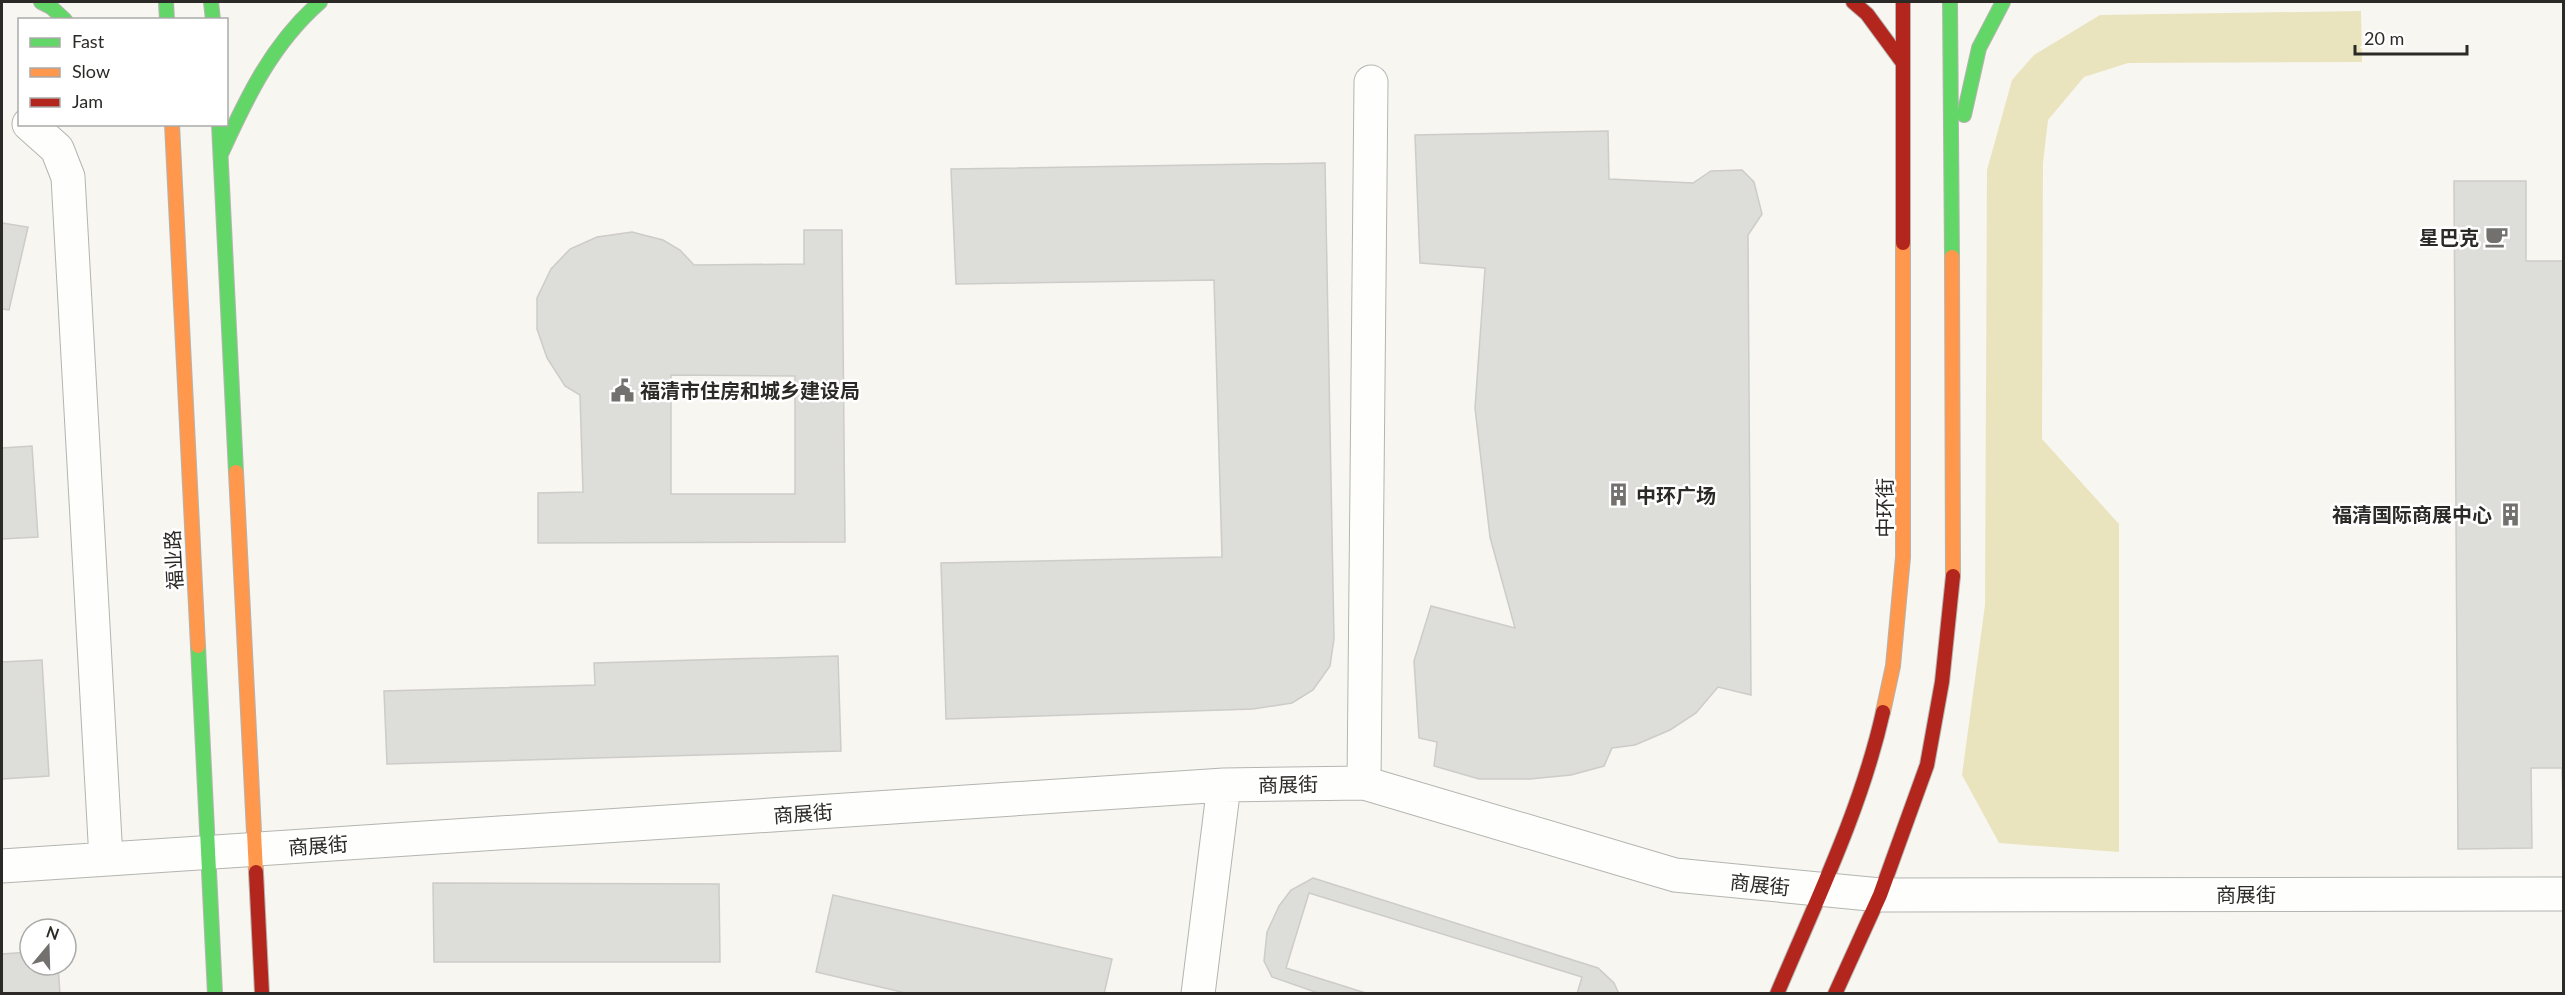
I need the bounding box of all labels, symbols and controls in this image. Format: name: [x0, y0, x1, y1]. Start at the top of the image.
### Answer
legend: [18, 18, 228, 126]
scale bar: [2355, 18, 2468, 56]
text: 20 m: [2364, 27, 2404, 49]
text: Fast: [72, 30, 105, 52]
text: Slow: [72, 60, 110, 82]
text: Jam: [72, 90, 103, 112]
cafe icon: 星巴克: [2484, 224, 2510, 250]
place label: 星巴克: [2419, 225, 2479, 249]
public building icon: 福清市住房和城乡建设局: [609, 377, 635, 403]
place label: 福清市住房和城乡建设局: [640, 378, 860, 402]
street label: 中环街: [1872, 478, 1896, 538]
building icon: 中环广场: [1605, 482, 1631, 508]
place label: 中环广场: [1636, 483, 1716, 507]
building icon: 福清国际商展中心: [2497, 501, 2523, 527]
place label: 福清国际商展中心: [2332, 502, 2492, 526]
street label: 福业路: [159, 529, 187, 591]
street label: 商展街: [1258, 771, 1318, 797]
street label: 商展街: [772, 799, 834, 827]
street label: 商展街: [287, 831, 349, 859]
street label: 商展街: [1729, 869, 1791, 899]
street label: 商展街: [2216, 882, 2276, 906]
north arrow: [18, 917, 78, 977]
text: N: [44, 921, 62, 943]

